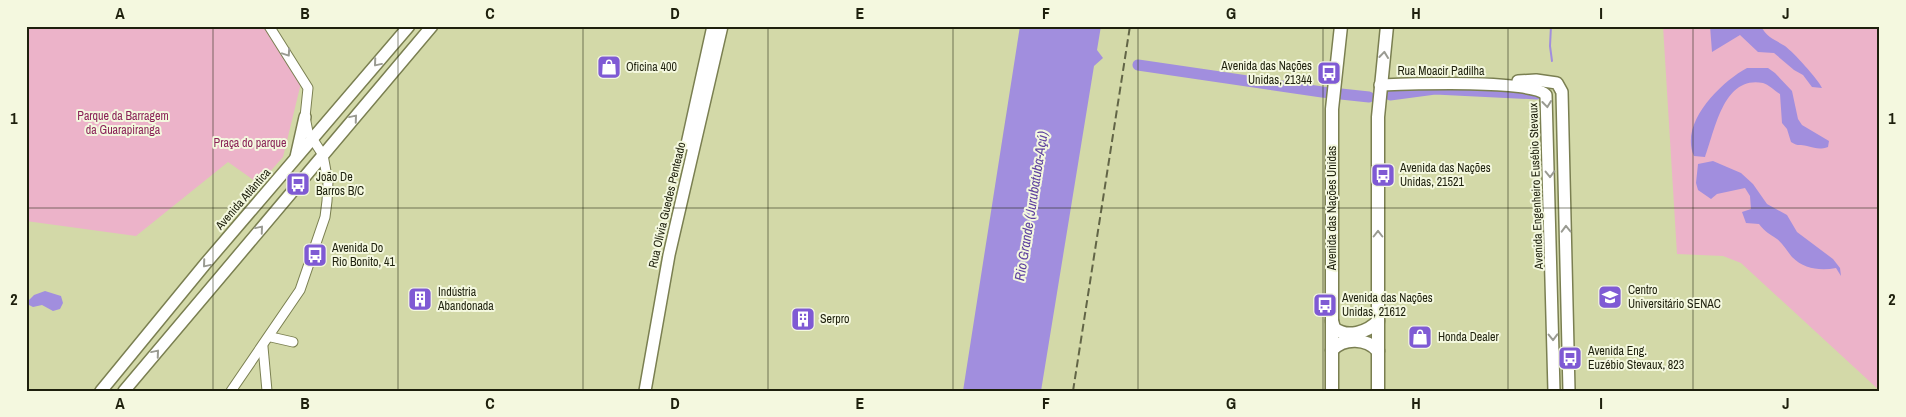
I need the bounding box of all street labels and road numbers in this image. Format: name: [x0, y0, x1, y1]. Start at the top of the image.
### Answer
street label: Rua Moacir Padilha: [1398, 63, 1485, 79]
street label: Avenida Engenheiro Eusébio Stevaux: [1525, 102, 1547, 271]
street label: Rua Olívia Guedes Penteado: [645, 141, 689, 269]
street label: Avenida das Nações Unidas: [1324, 146, 1340, 271]
street label: Avenida Atlântica: [211, 165, 274, 234]

